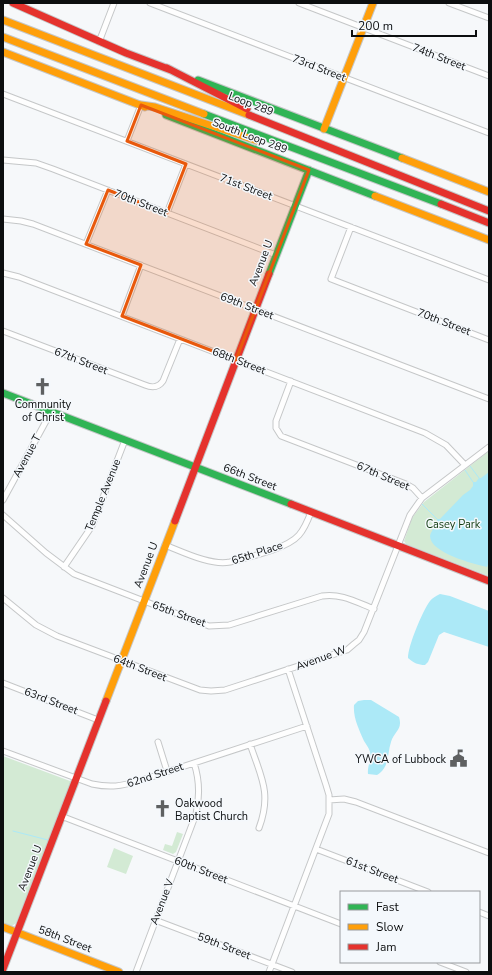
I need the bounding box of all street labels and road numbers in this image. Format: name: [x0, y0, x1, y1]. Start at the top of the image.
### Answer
street label: 74th Street: [410, 40, 468, 74]
street label: 73rd Street: [290, 51, 348, 85]
street label: Loop 289: [226, 89, 276, 119]
street label: South Loop 289: [210, 115, 290, 157]
street label: 71st Street: [218, 170, 275, 204]
street label: 70th Street: [112, 186, 170, 220]
street label: Avenue U: [245, 238, 277, 288]
street label: 69th Street: [218, 289, 276, 323]
street label: 70th Street: [415, 305, 473, 339]
street label: 67th Street: [52, 344, 110, 378]
street label: 68th Street: [210, 344, 268, 378]
street label: Avenue T: [9, 431, 45, 480]
street label: Temple Avenue: [82, 456, 124, 533]
street label: 67th Street: [354, 458, 412, 494]
street label: 66th Street: [221, 460, 279, 494]
street label: 65th Place: [229, 538, 285, 568]
street label: Avenue U: [130, 540, 162, 590]
street label: 65th Street: [150, 597, 208, 631]
street label: Avenue W: [294, 642, 348, 674]
street label: 64th Street: [111, 651, 169, 685]
street label: 63rd Street: [22, 684, 80, 718]
street label: 62nd Street: [125, 759, 185, 791]
street label: Avenue U: [14, 843, 46, 893]
street label: 60th Street: [172, 853, 230, 887]
street label: 61st Street: [344, 853, 401, 887]
street label: Avenue V: [146, 877, 178, 927]
street label: 58th Street: [36, 922, 94, 956]
street label: 59th Street: [195, 929, 253, 963]

